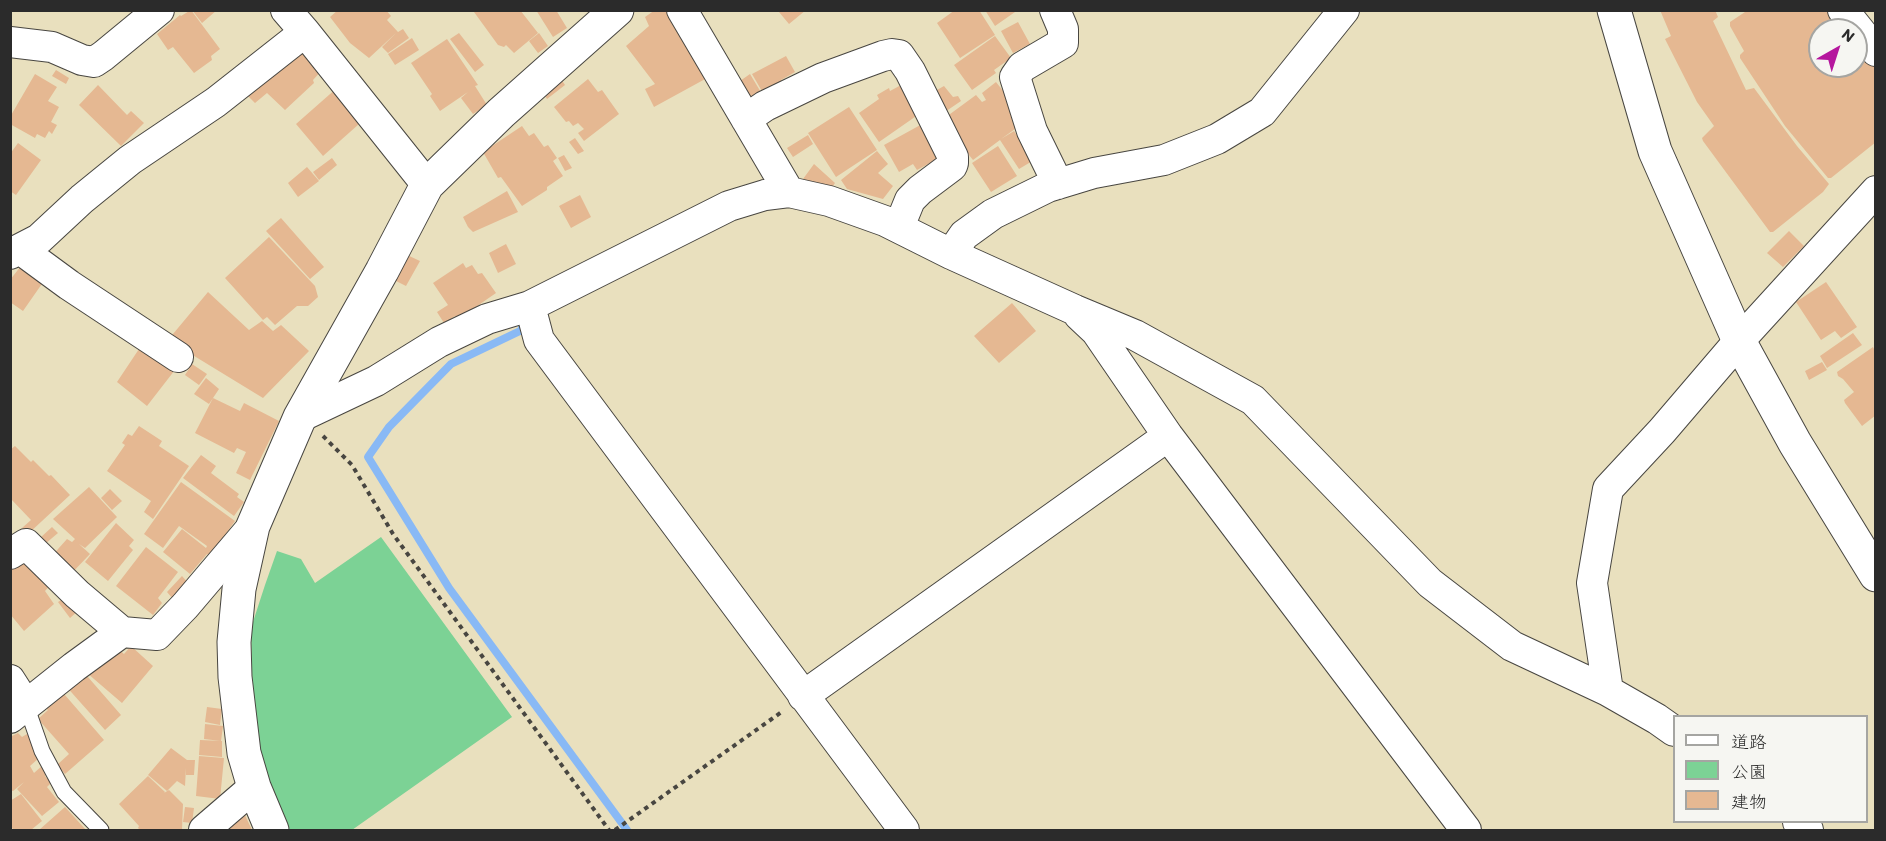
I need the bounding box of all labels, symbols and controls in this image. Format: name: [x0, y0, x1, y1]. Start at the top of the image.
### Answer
north arrow: [1808, 18, 1868, 78]
text: N: [1838, 24, 1859, 46]
legend: [1673, 715, 1868, 823]
text: 道路: [1731, 731, 1767, 753]
text: 公園: [1731, 761, 1767, 783]
text: 建物: [1731, 791, 1767, 813]

